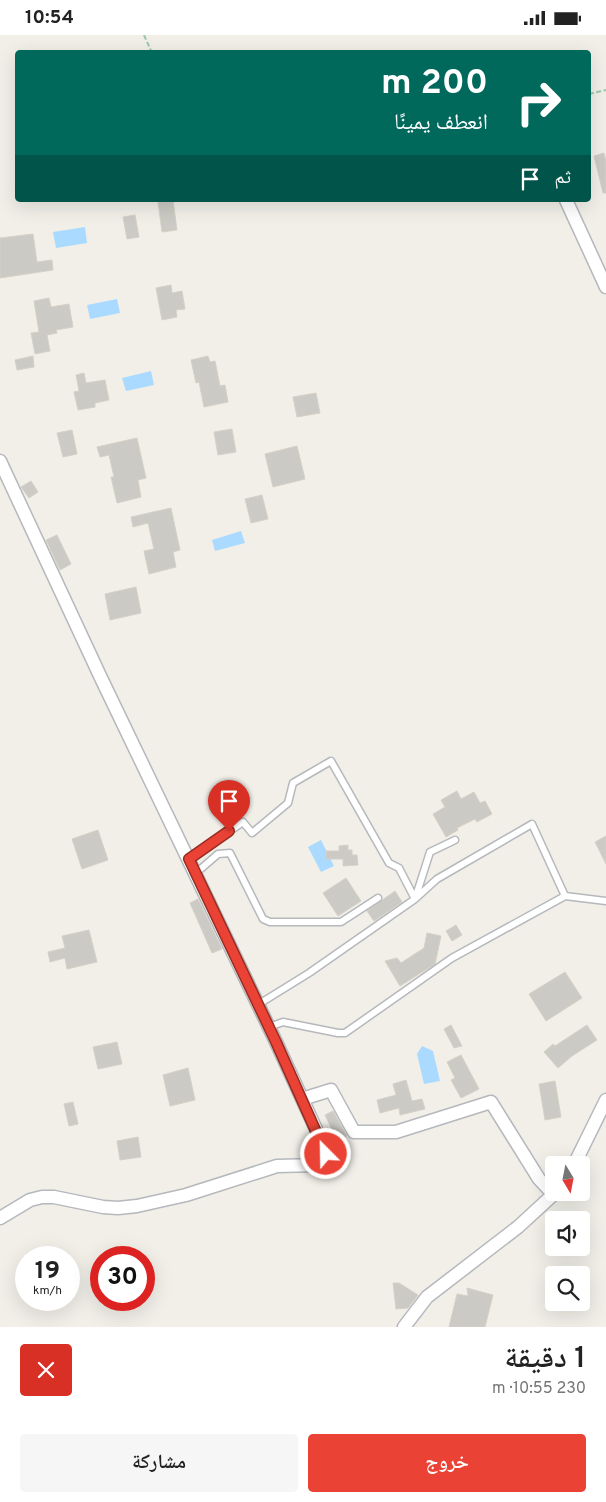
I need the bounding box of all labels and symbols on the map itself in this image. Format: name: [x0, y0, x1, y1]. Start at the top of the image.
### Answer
pin: [208, 780, 250, 831]
position arrow: [299, 1127, 351, 1179]
north arrow: [545, 1156, 590, 1201]
speed limit sign: 30: [90, 1246, 155, 1311]

